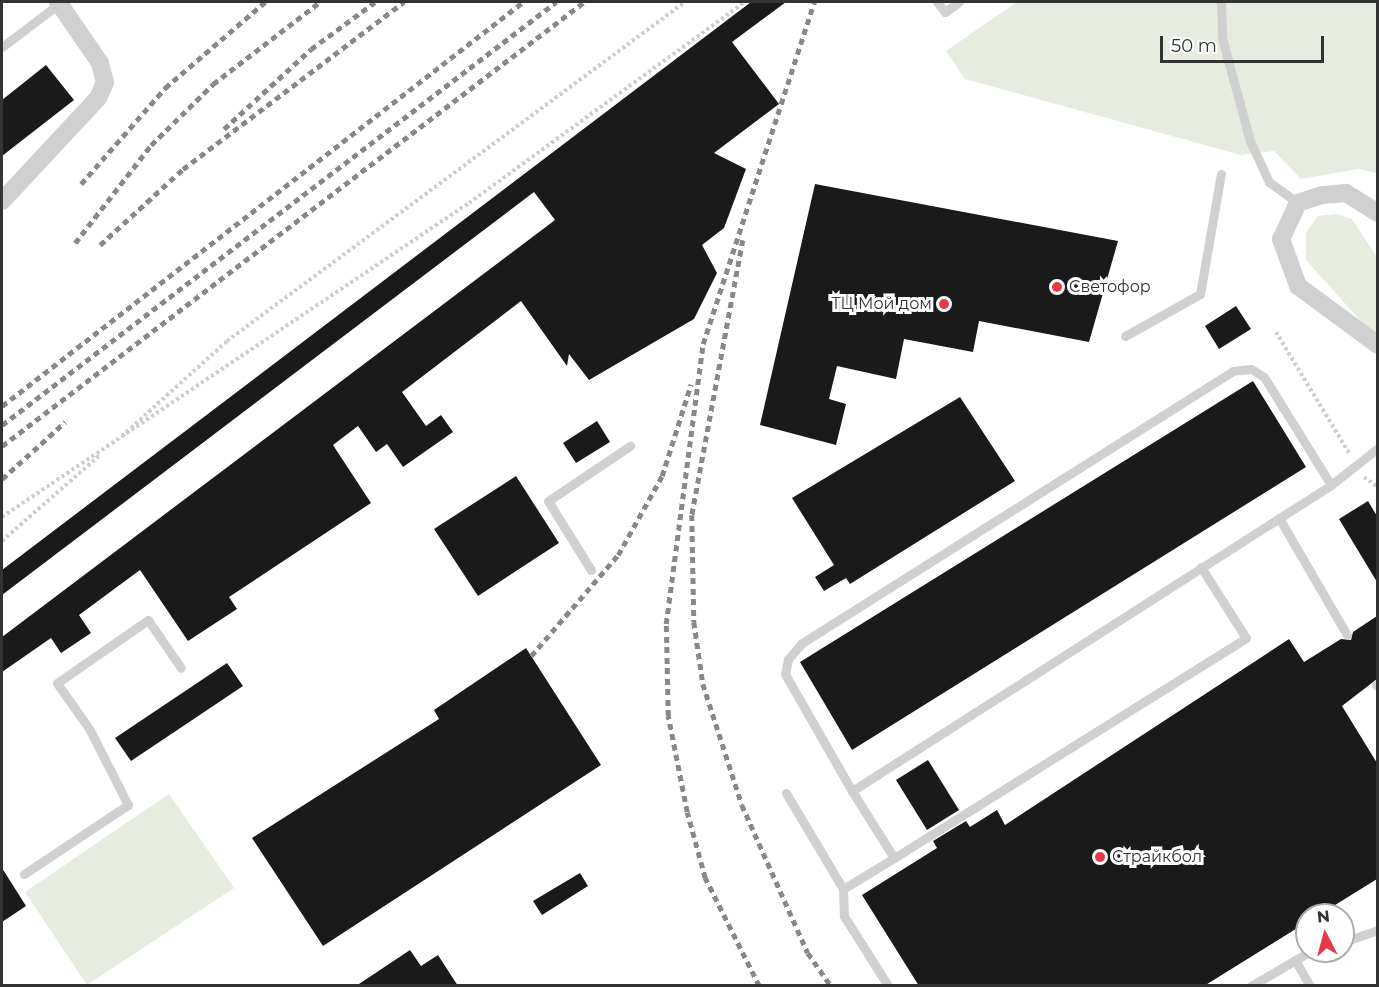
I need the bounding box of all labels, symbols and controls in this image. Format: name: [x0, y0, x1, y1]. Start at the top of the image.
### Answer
scale bar: [1163, 24, 1326, 62]
text: 50 m: [1171, 35, 1217, 57]
place label: Светофор: [1069, 277, 1151, 297]
marker: Светофор: [1050, 280, 1064, 294]
place label: ТЦ Мой дом: [831, 294, 932, 314]
marker: ТЦ Мой дом: [937, 297, 951, 311]
place label: Страйкбол: [1112, 847, 1202, 867]
marker: Страйкбол: [1093, 850, 1107, 864]
north arrow: [1295, 903, 1355, 963]
text: N: [1316, 906, 1331, 927]

